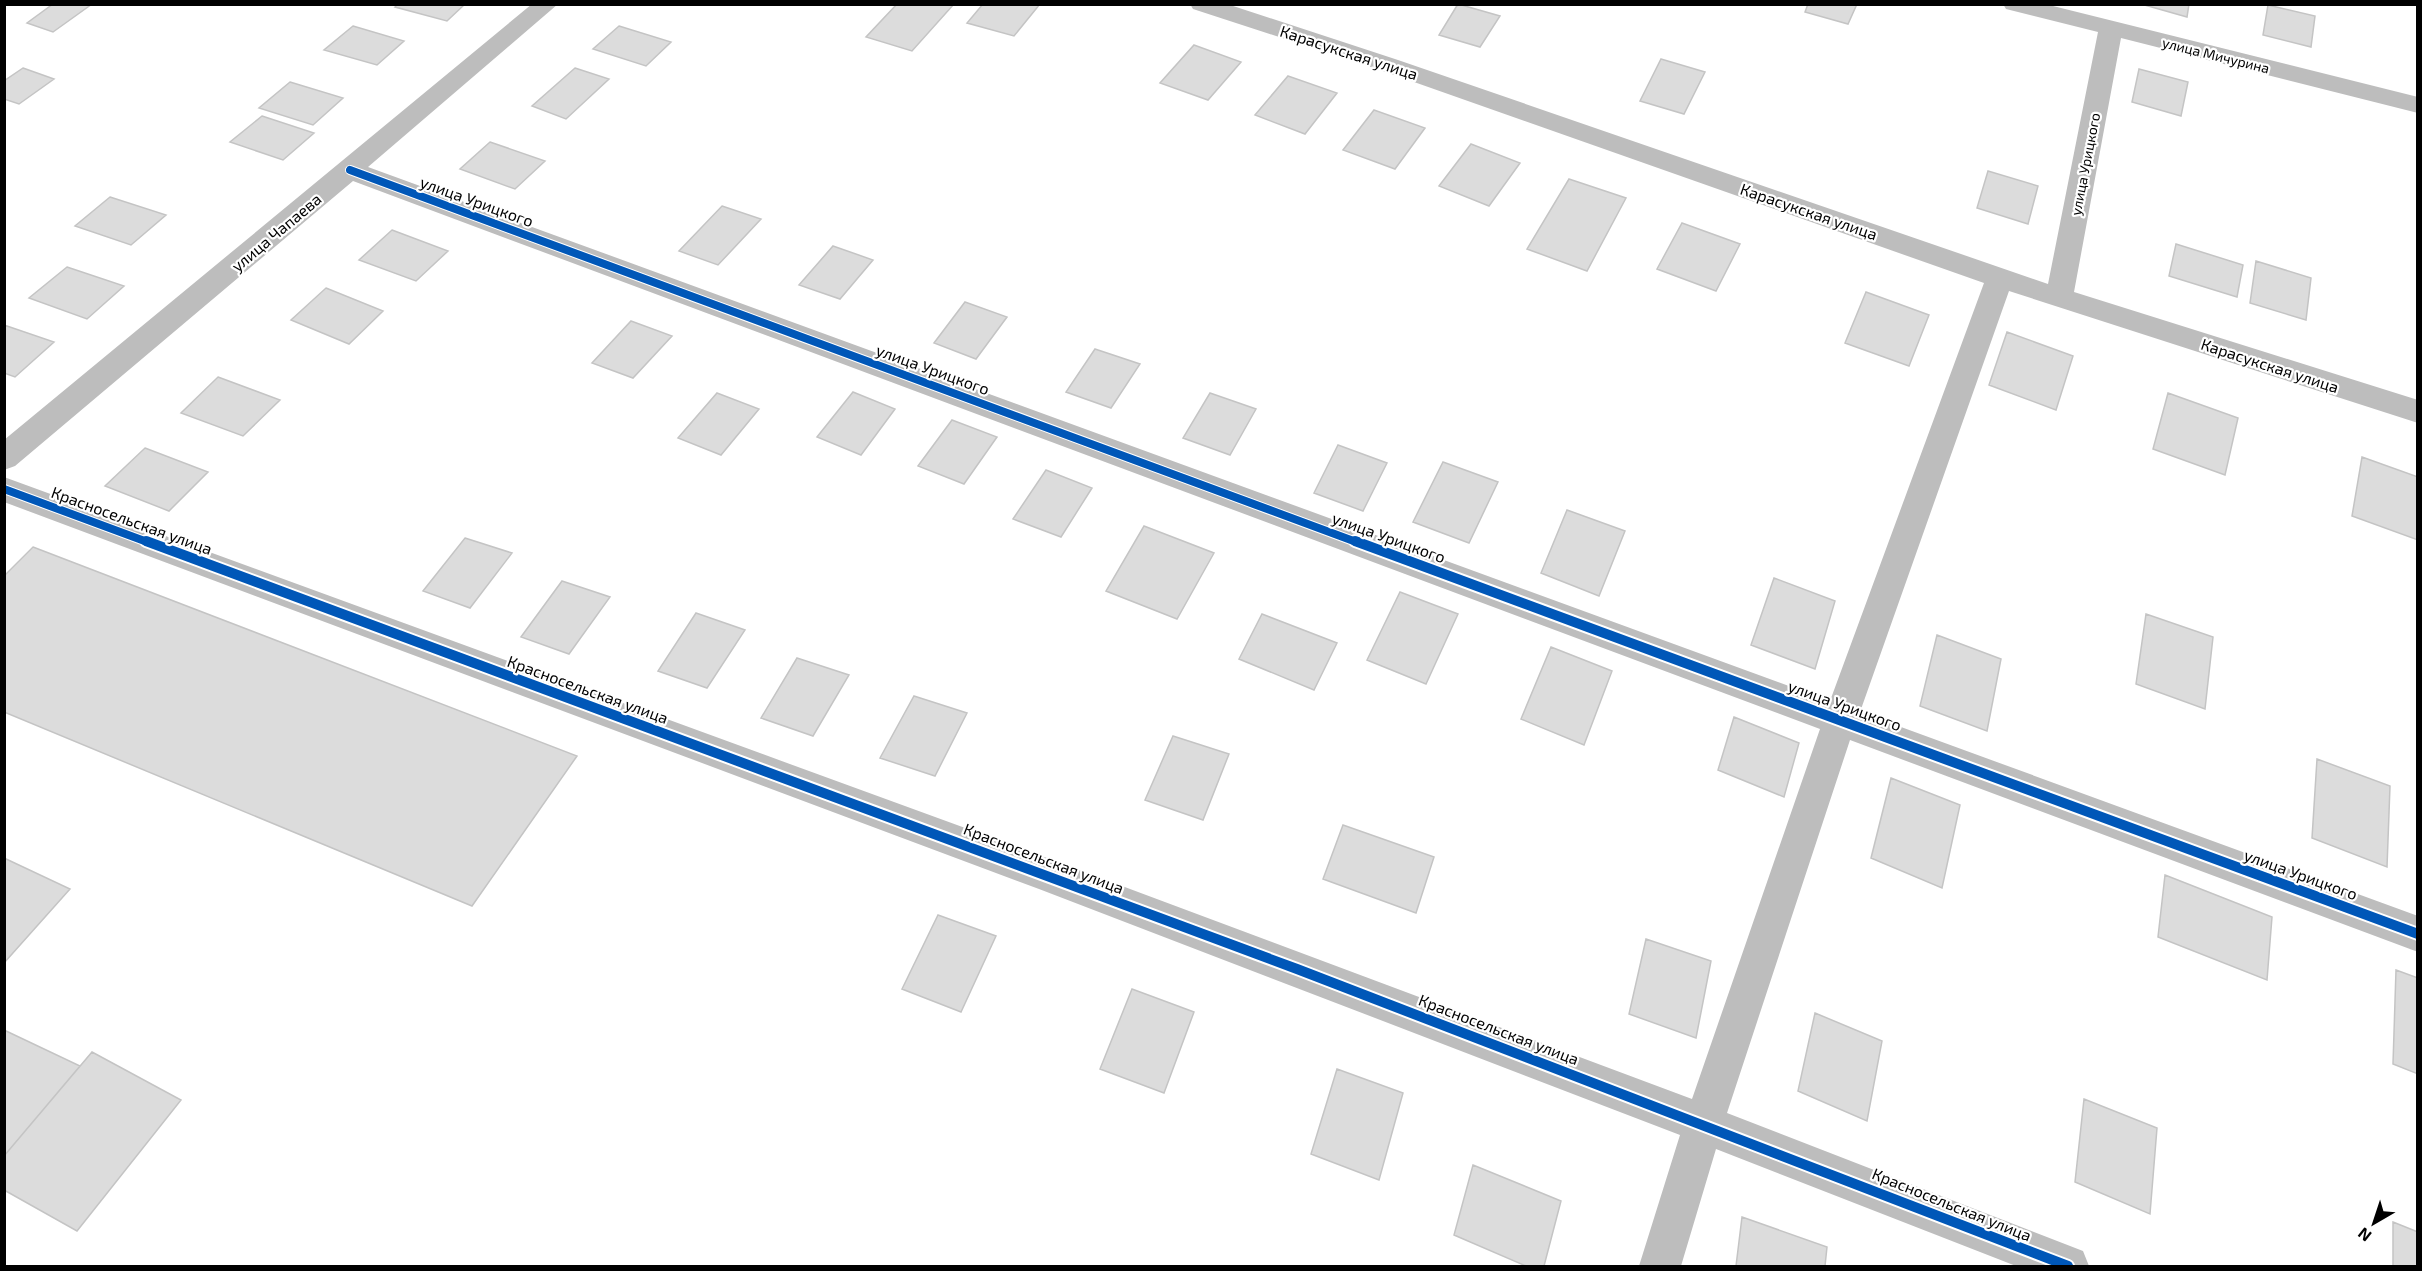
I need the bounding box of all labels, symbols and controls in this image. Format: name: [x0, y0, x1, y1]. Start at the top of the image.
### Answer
street label: Карасукская улица: [1277, 21, 1420, 84]
street label: улица Мичурина: [2161, 33, 2271, 77]
street label: улица Урицкого: [2067, 111, 2103, 217]
street label: улица Урицкого: [417, 172, 536, 231]
street label: Карасукская улица: [1738, 179, 1880, 244]
street label: улица Чапаева: [227, 189, 325, 276]
street label: Карасукская улица: [2198, 334, 2341, 397]
street label: улица Урицкого: [873, 340, 992, 399]
street label: Красносельская улица: [49, 482, 215, 559]
street label: улица Урицкого: [1329, 508, 1448, 567]
street label: Красносельская улица: [505, 651, 671, 728]
street label: улица Урицкого: [1785, 676, 1904, 735]
street label: Красносельская улица: [961, 819, 1127, 898]
street label: улица Урицкого: [2241, 845, 2360, 904]
street label: Красносельская улица: [1416, 990, 1582, 1069]
street label: Красносельская улица: [1869, 1163, 2034, 1246]
north arrow: [2344, 1193, 2404, 1253]
text: N: [2354, 1224, 2375, 1246]

